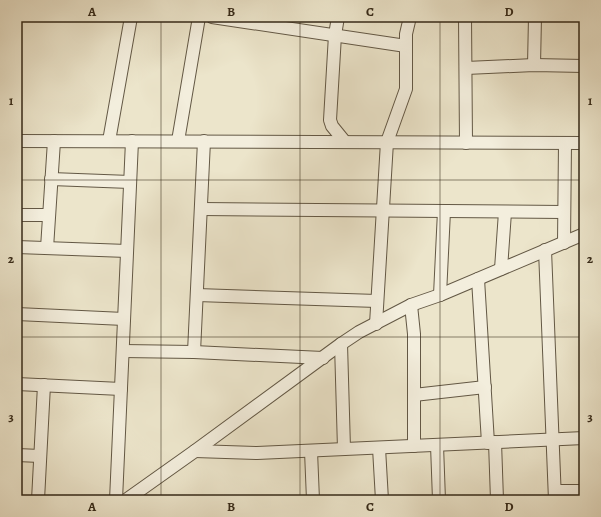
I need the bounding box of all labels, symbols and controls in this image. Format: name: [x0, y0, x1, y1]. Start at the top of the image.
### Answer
text: A: [87, 3, 97, 20]
text: B: [227, 3, 235, 20]
text: C: [366, 3, 374, 20]
text: D: [504, 3, 514, 20]
text: 1: [9, 92, 14, 109]
text: 1: [588, 92, 593, 109]
text: 2: [8, 250, 15, 267]
text: 2: [587, 250, 594, 267]
text: 3: [8, 408, 14, 425]
text: 3: [587, 408, 593, 425]
text: A: [87, 498, 97, 515]
text: B: [227, 498, 235, 515]
text: C: [366, 498, 374, 515]
text: D: [504, 498, 514, 515]

